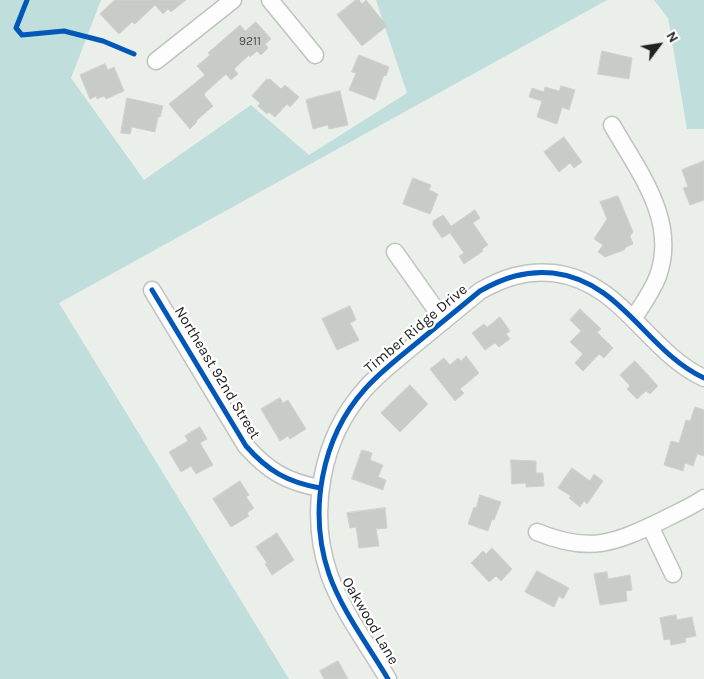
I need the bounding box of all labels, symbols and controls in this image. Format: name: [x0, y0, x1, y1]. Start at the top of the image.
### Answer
north arrow: [634, 20, 684, 70]
text: N: [662, 28, 682, 46]
house number: 9211: [239, 35, 261, 49]
street label: Timber Ridge Drive: [361, 281, 471, 377]
street label: Northeast 92nd Street: [170, 303, 264, 443]
street label: Oakwood Lane: [338, 574, 402, 668]

